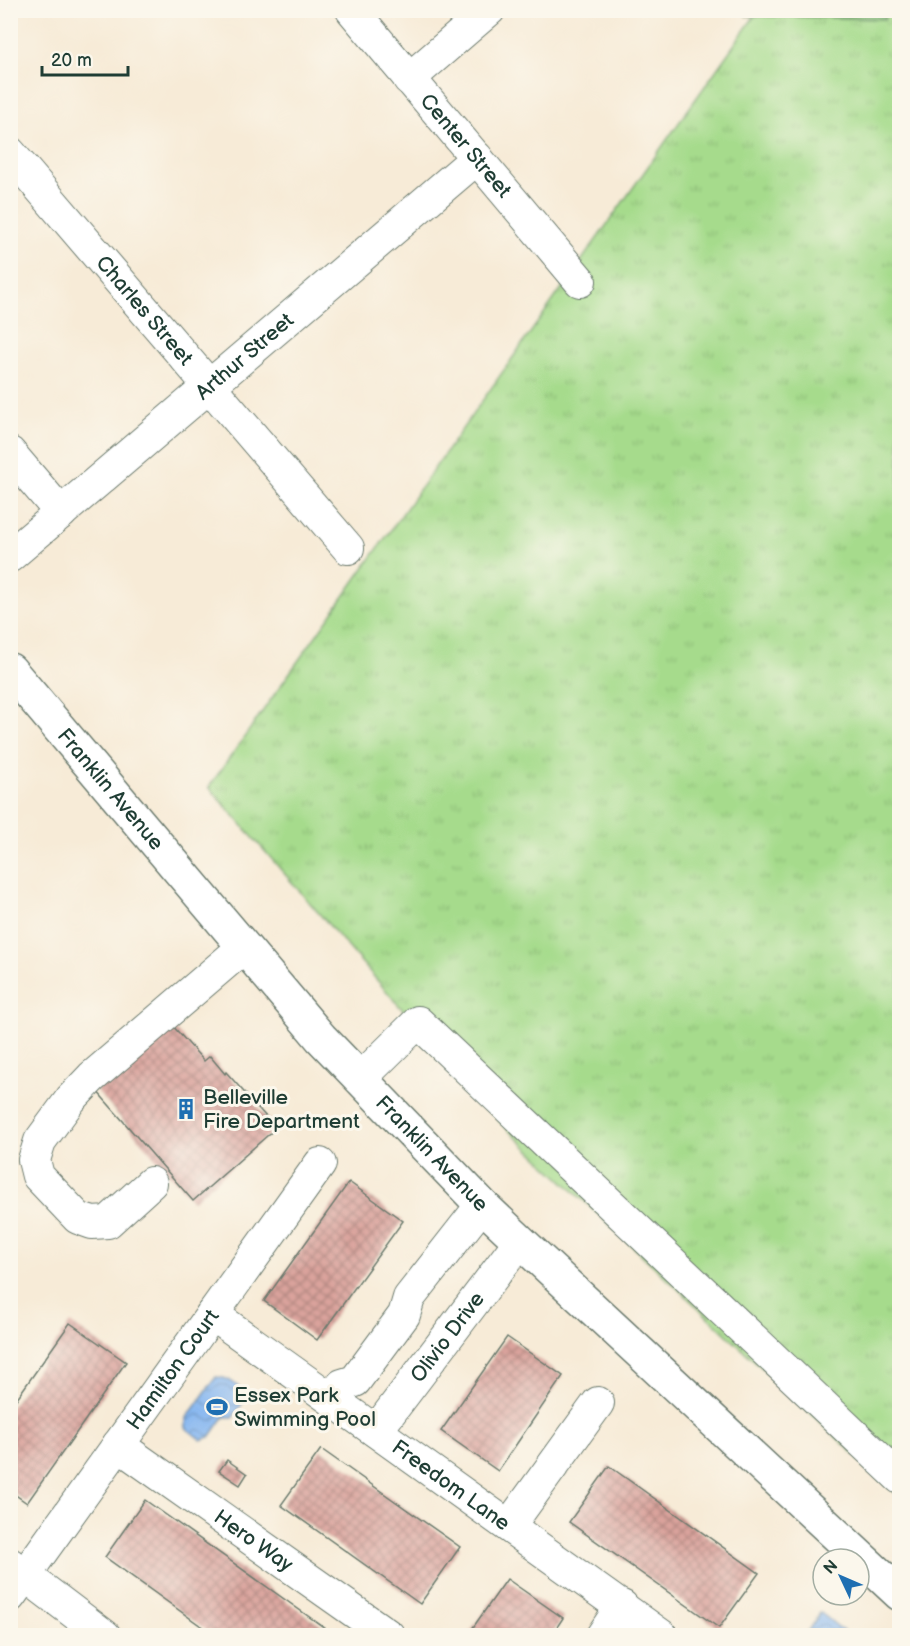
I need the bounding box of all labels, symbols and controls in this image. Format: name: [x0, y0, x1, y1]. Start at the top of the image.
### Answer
scale bar: [42, 39, 128, 77]
text: 20 m: [51, 50, 92, 71]
street label: Center Street: [415, 88, 517, 203]
street label: Charles Street: [91, 250, 199, 371]
street label: Arthur Street: [190, 307, 299, 405]
street label: Franklin Avenue: [52, 723, 169, 855]
place label: Belleville Fire Department: [203, 1085, 360, 1134]
street label: Franklin Avenue: [371, 1090, 494, 1216]
building icon: Belleville Fire Department: [174, 1097, 198, 1121]
street label: Olivio Drive: [405, 1287, 490, 1387]
street label: Hamilton Court: [121, 1304, 225, 1434]
place label: Essex Park Swimming Pool: [234, 1383, 376, 1432]
sports icon: Essex Park Swimming Pool: [205, 1395, 229, 1419]
street label: Freedom Lane: [387, 1434, 515, 1536]
street label: Hero Way: [209, 1504, 299, 1577]
north arrow: [811, 1547, 871, 1607]
text: N: [820, 1557, 842, 1579]

